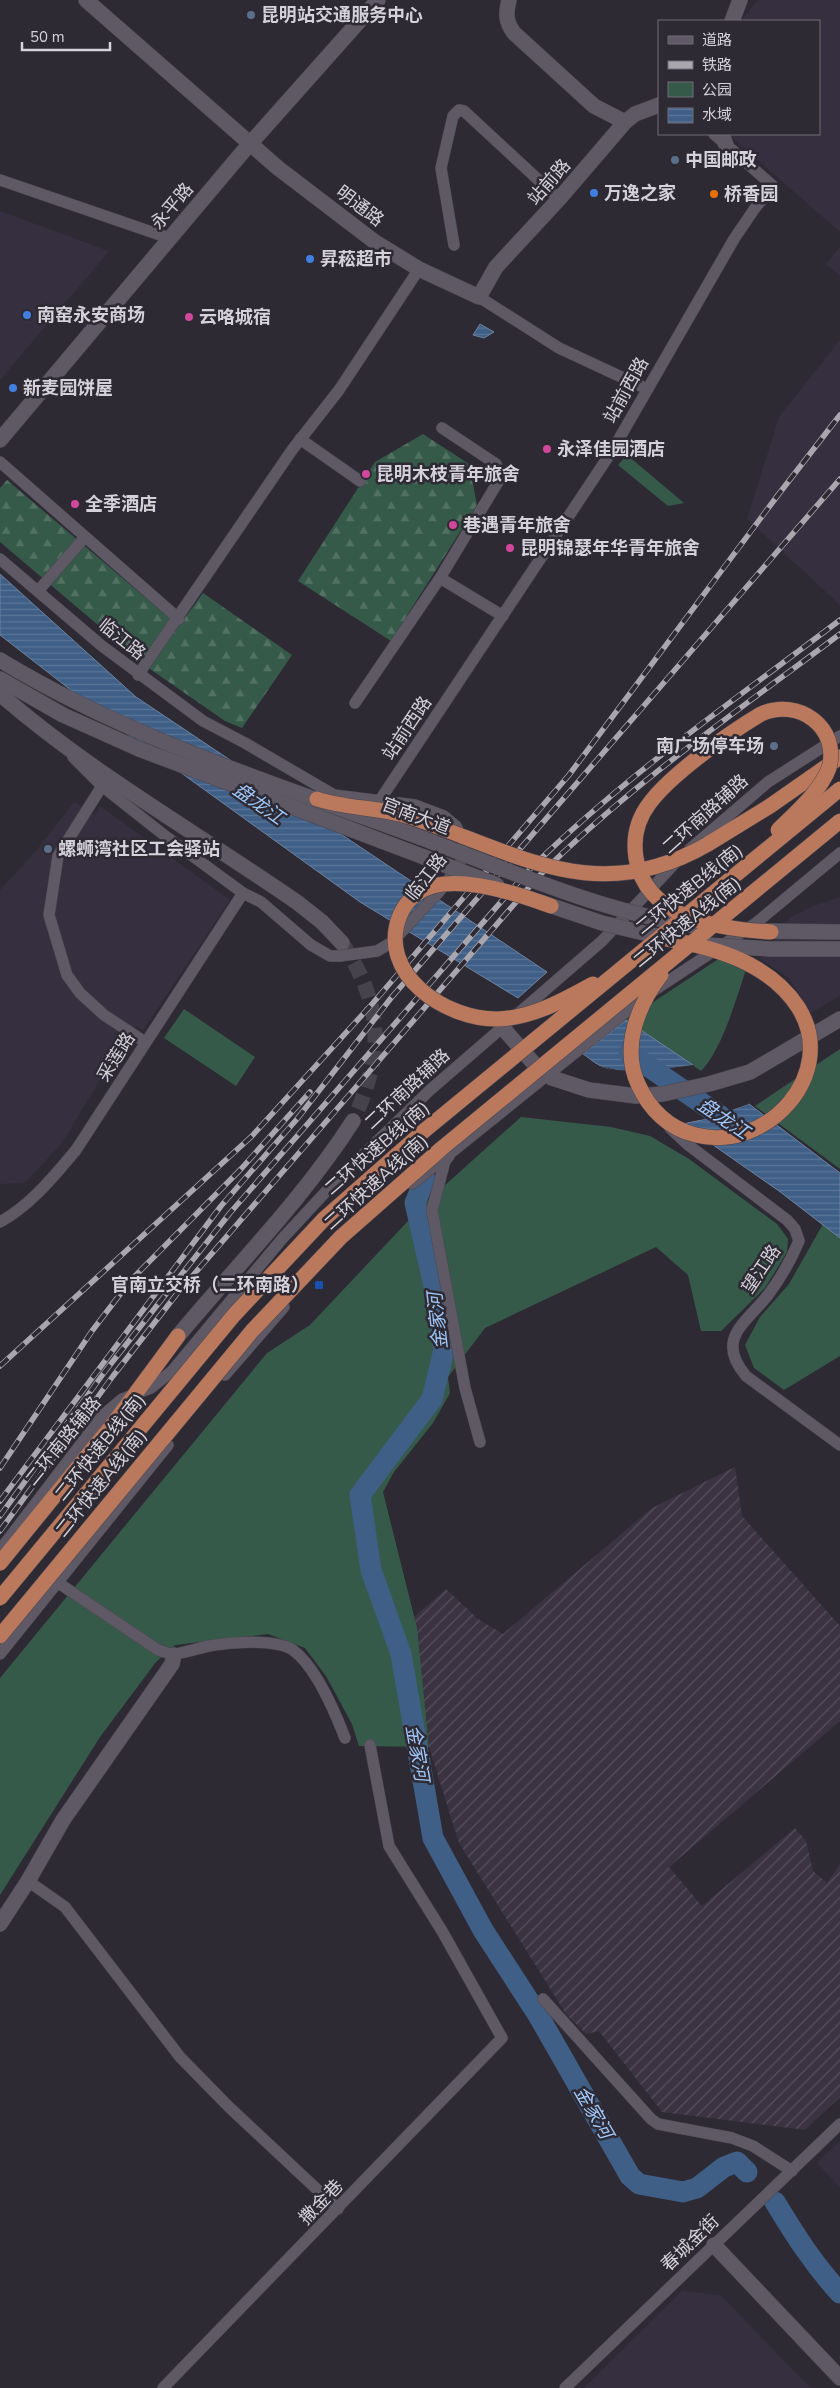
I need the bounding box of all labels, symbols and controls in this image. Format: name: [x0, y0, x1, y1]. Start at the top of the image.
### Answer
place label: 昆明站交通服务中心: [261, 3, 423, 27]
marker: 昆明站交通服务中心: [245, 9, 257, 21]
scale bar: [22, 20, 110, 52]
legend: [658, 20, 820, 135]
text: 50 m: [30, 27, 65, 47]
text: 道路: [702, 30, 732, 50]
text: 铁路: [702, 55, 732, 75]
text: 公园: [702, 80, 732, 100]
text: 水域: [702, 105, 732, 125]
place label: 中国邮政: [685, 148, 757, 172]
street label: 站前路: [522, 154, 576, 210]
marker: 中国邮政: [669, 154, 681, 166]
street label: 永平路: [145, 178, 199, 234]
street label: 明通路: [331, 180, 389, 232]
place label: 万逸之家: [604, 181, 676, 205]
place label: 桥香园: [724, 182, 778, 206]
marker: 万逸之家: [588, 187, 600, 199]
marker: 桥香园: [708, 188, 720, 200]
place label: 昇菘超市: [320, 247, 392, 271]
marker: 昇菘超市: [304, 253, 316, 265]
place label: 南窑永安商场: [37, 303, 145, 327]
place label: 云咯城宿: [199, 305, 271, 329]
marker: 南窑永安商场: [21, 309, 33, 321]
marker: 云咯城宿: [183, 311, 195, 323]
street label: 站前西路: [598, 353, 654, 427]
place label: 新麦园饼屋: [23, 376, 113, 400]
marker: 新麦园饼屋: [7, 382, 19, 394]
place label: 永泽佳园酒店: [557, 437, 665, 461]
marker: 永泽佳园酒店: [541, 443, 553, 455]
place label: 昆明木枝青年旅舍: [376, 462, 520, 486]
marker: 昆明木枝青年旅舍: [360, 468, 372, 480]
place label: 全季酒店: [85, 492, 157, 516]
marker: 全季酒店: [69, 498, 81, 510]
place label: 巷遇青年旅舍: [463, 513, 571, 537]
marker: 巷遇青年旅舍: [447, 519, 459, 531]
place label: 昆明锦瑟年华青年旅舍: [520, 536, 700, 560]
marker: 昆明锦瑟年华青年旅舍: [504, 542, 516, 554]
street label: 临江路: [93, 613, 151, 665]
street label: 站前西路: [377, 691, 437, 765]
place label: 南广场停车场: [656, 734, 764, 758]
marker: 南广场停车场: [768, 740, 780, 752]
street label: 二环南路辅路: [657, 769, 753, 859]
water label: 盘龙江: [228, 777, 291, 832]
street label: 官南大道: [378, 792, 454, 840]
place label: 螺蛳湾社区工会驿站: [58, 837, 220, 861]
street label: 二环快速B线(南): [630, 838, 748, 940]
marker: 螺蛳湾社区工会驿站: [42, 843, 54, 855]
street label: 临江路: [400, 848, 452, 906]
street label: 二环快速A线(南): [628, 871, 746, 973]
street label: 采莲路: [92, 1028, 140, 1086]
street label: 二环南路辅路: [359, 1043, 455, 1135]
water label: 盘龙江: [693, 1092, 756, 1147]
street label: 二环快速B线(南): [319, 1096, 435, 1200]
street label: 二环快速A线(南): [319, 1129, 433, 1235]
street label: 望江路: [736, 1240, 786, 1298]
place label: 官南立交桥（二环南路）: [111, 1273, 309, 1297]
marker: 官南立交桥（二环南路）: [313, 1279, 325, 1291]
water label: 金家河: [422, 1287, 454, 1351]
street label: 二环快速B线(南): [49, 1388, 151, 1506]
street label: 二环南路辅路: [20, 1391, 106, 1491]
street label: 二环快速A线(南): [50, 1424, 152, 1542]
water label: 金家河: [399, 1723, 435, 1787]
water label: 金家河: [568, 2081, 621, 2147]
street label: 撒金巷: [294, 2174, 348, 2230]
street label: 春城金街: [656, 2209, 724, 2277]

